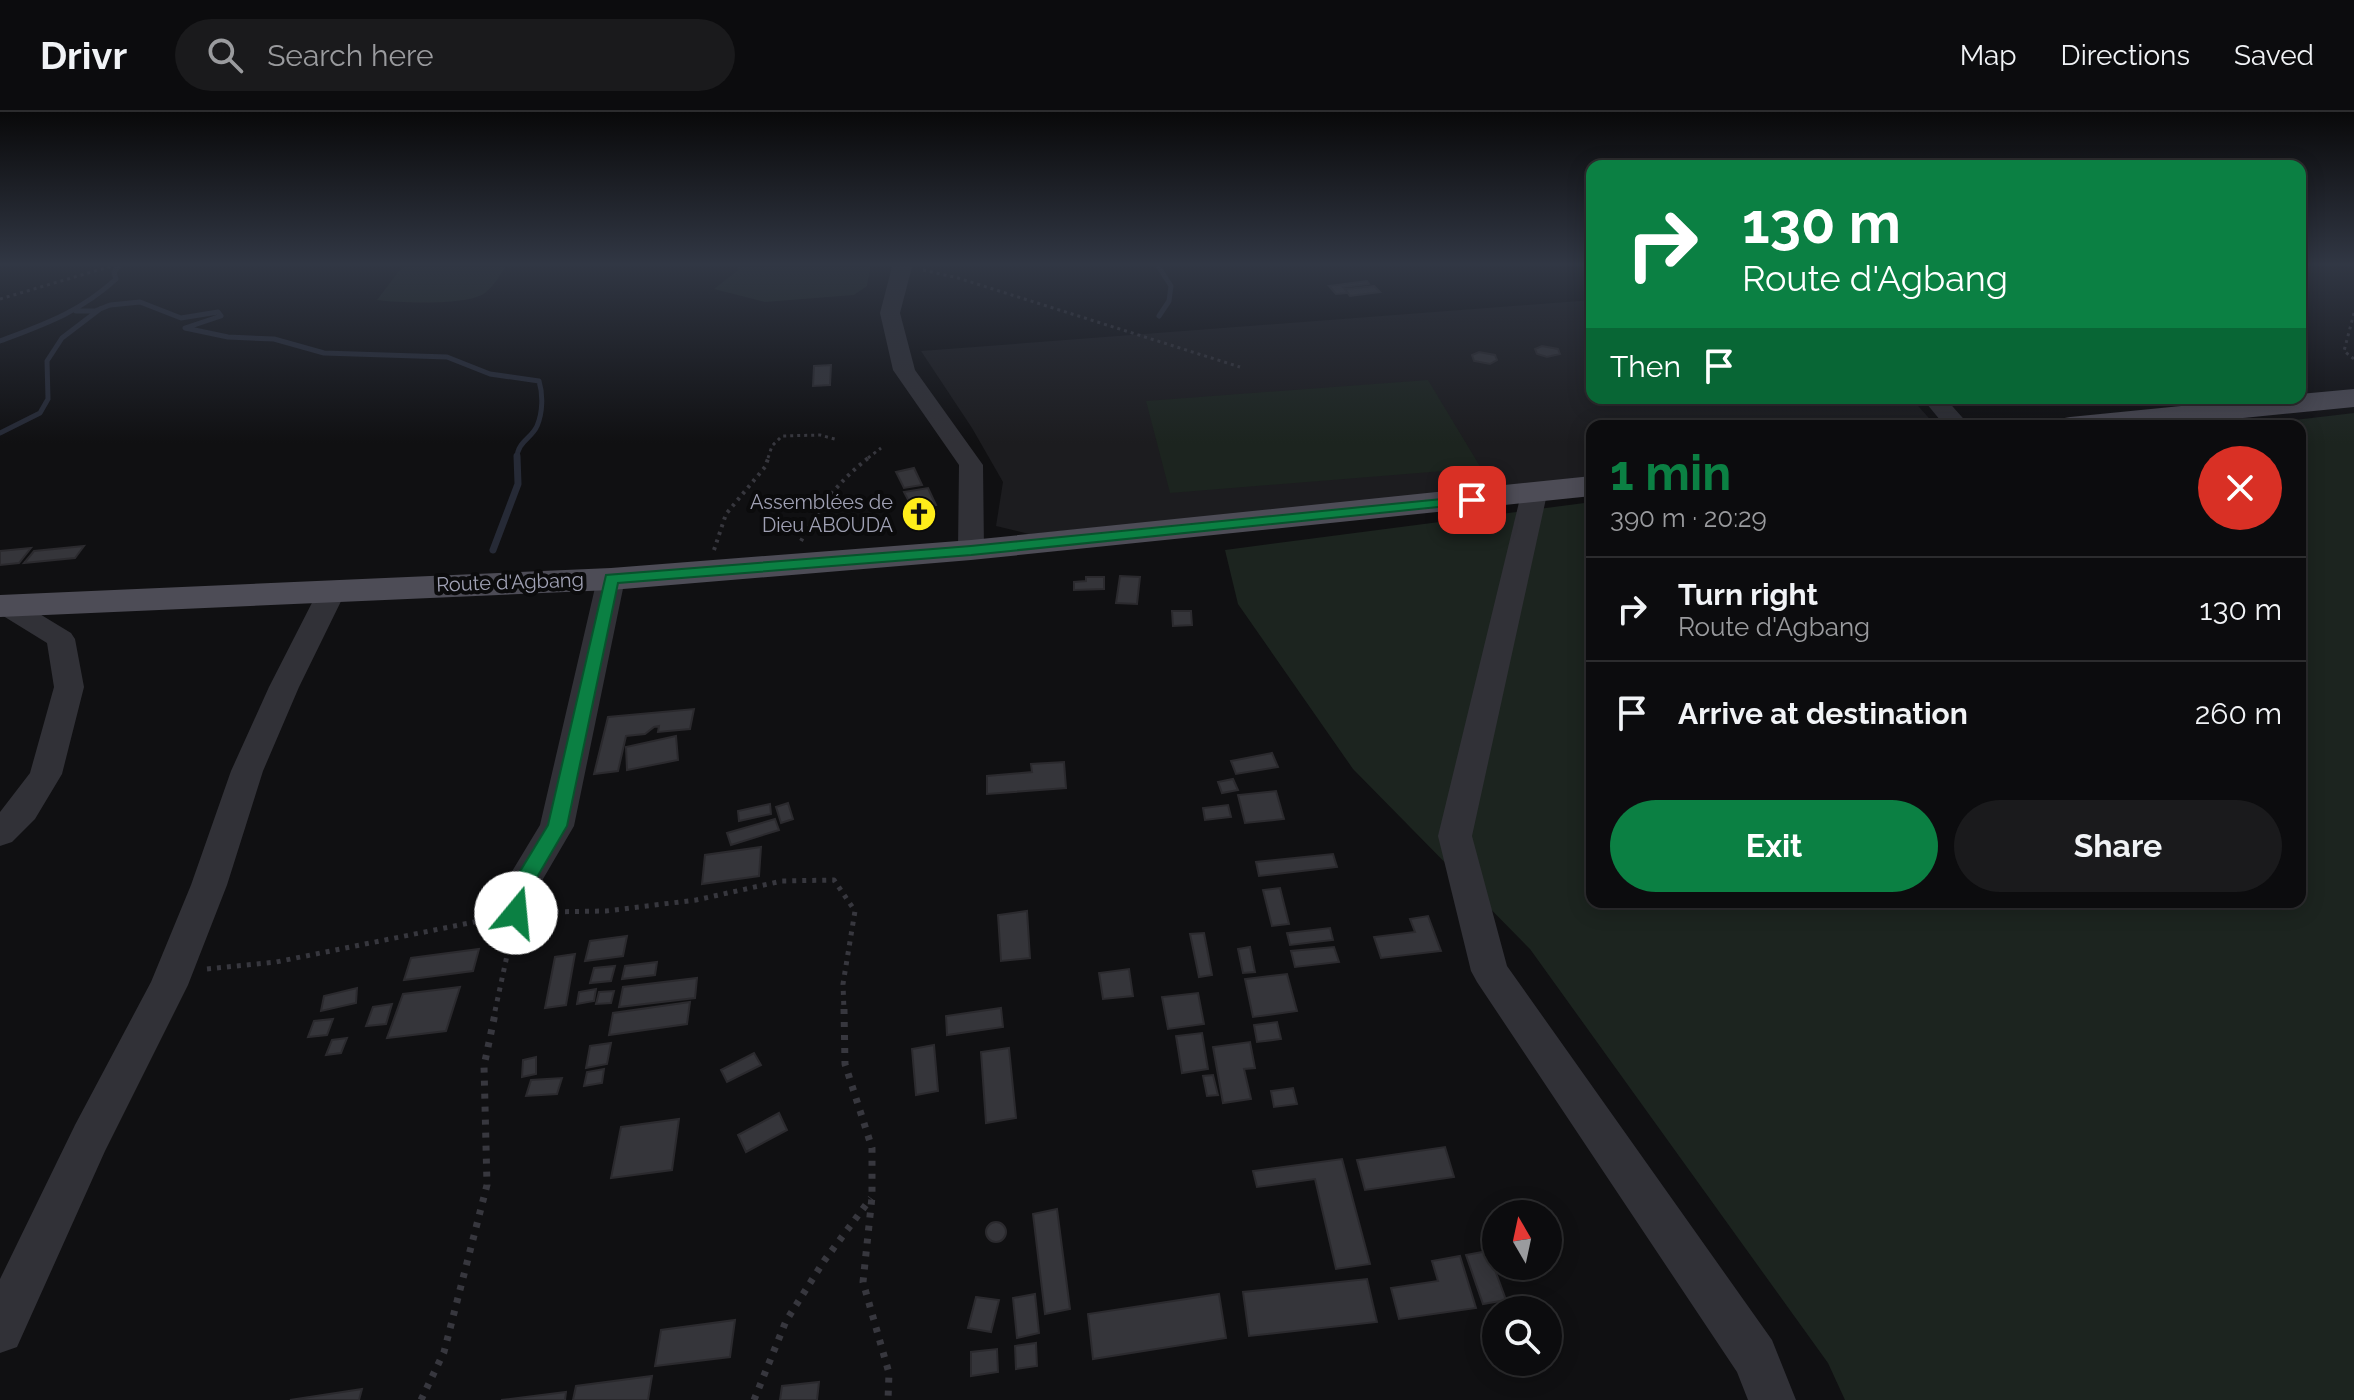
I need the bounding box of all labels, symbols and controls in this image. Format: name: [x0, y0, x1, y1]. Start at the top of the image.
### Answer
search box: [175, 19, 735, 91]
text: Drivr: [40, 33, 127, 78]
icon: search: [203, 33, 247, 77]
text: Search here: [267, 38, 434, 73]
text: Map: [1960, 39, 2017, 72]
text: Directions: [2061, 39, 2190, 72]
text: Saved: [2234, 39, 2314, 72]
text: 130 m: [1742, 190, 1901, 256]
icon: right: [1610, 192, 1714, 296]
text: Route d'Agbang: [1742, 257, 2008, 299]
icon: arrive: [1697, 344, 1741, 388]
text: Then: [1610, 349, 1681, 384]
text: 1 min: [1610, 445, 1731, 501]
button: close: [2198, 446, 2282, 530]
pin: [1438, 466, 1506, 534]
icon: arrive: [1450, 478, 1494, 522]
place label: Assemblées de Dieu ABOUDA: [750, 490, 893, 537]
church icon: Assemblées de Dieu ABOUDA: [900, 495, 938, 533]
text: 390 m · 20:29: [1610, 503, 1767, 533]
street label: Route d'Agbang: [436, 567, 584, 597]
text: Turn right: [1678, 577, 1818, 612]
icon: right: [1610, 587, 1654, 631]
text: 130 m: [2200, 592, 2282, 627]
text: Route d'Agbang: [1678, 612, 1870, 642]
icon: arrive: [1610, 691, 1654, 735]
text: Arrive at destination: [1678, 696, 1968, 731]
text: 260 m: [2195, 696, 2282, 731]
button: Exit: [1610, 800, 1938, 892]
button: Share: [1954, 800, 2282, 892]
position arrow: [474, 871, 558, 955]
north arrow: [1482, 1200, 1562, 1280]
map controls: [1482, 1200, 1562, 1376]
button: search: [1482, 1296, 1562, 1376]

